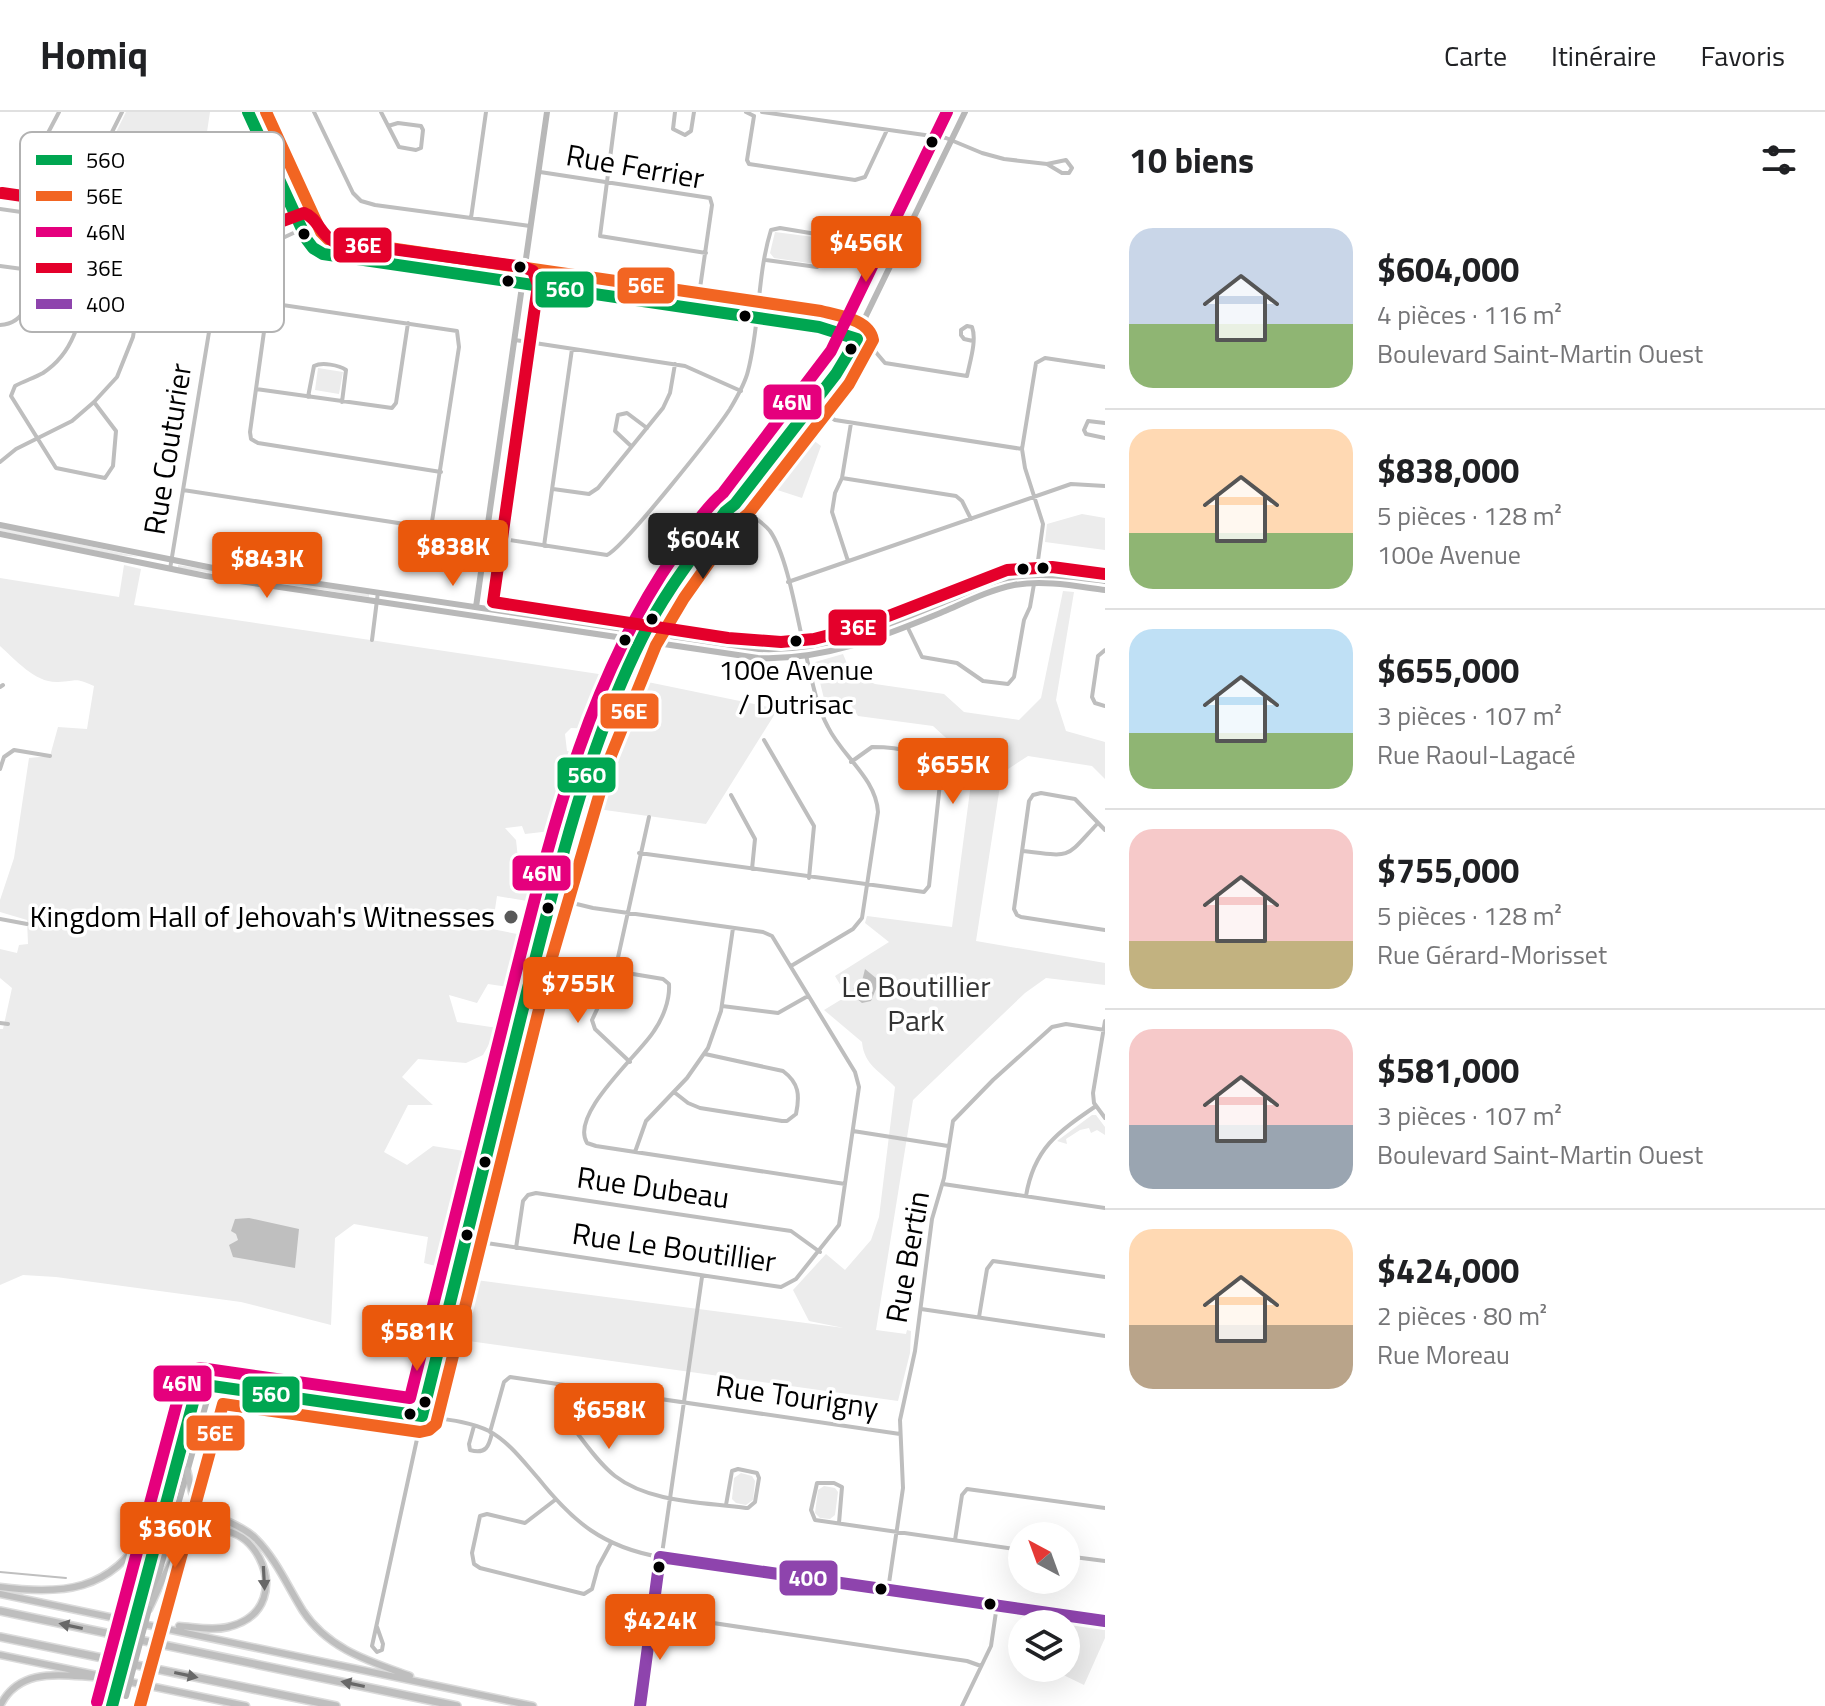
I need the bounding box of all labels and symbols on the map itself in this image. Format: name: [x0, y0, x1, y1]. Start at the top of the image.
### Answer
street label: Rue Ferrier: [563, 131, 708, 201]
legend: [20, 132, 284, 332]
unlabelled marker: [924, 134, 940, 150]
text: 56O: [86, 143, 125, 177]
text: 56E: [86, 179, 123, 213]
text: 46N: [86, 215, 126, 249]
pin: $456K: [810, 216, 922, 284]
unlabelled marker: [296, 226, 312, 242]
line badge: 36E: [332, 226, 393, 264]
text: 36E: [345, 228, 381, 262]
text: 36E: [86, 251, 123, 285]
unlabelled marker: [512, 259, 528, 275]
line badge: 56E: [616, 266, 676, 305]
text: 56E: [628, 268, 664, 302]
line badge: 56O: [534, 270, 595, 309]
text: 56O: [546, 272, 584, 306]
unlabelled marker: [500, 273, 516, 289]
text: 40O: [86, 287, 125, 321]
unlabelled marker: [737, 308, 753, 324]
unlabelled marker: [843, 341, 859, 357]
street label: Rue Couturier: [131, 360, 203, 538]
line badge: 46N: [762, 383, 823, 421]
text: 46N: [772, 385, 812, 419]
pin: $604K: [647, 513, 759, 581]
pin: $838K: [397, 520, 509, 588]
pin: $843K: [211, 532, 323, 600]
unlabelled marker: [1035, 560, 1051, 576]
unlabelled marker: [1015, 561, 1031, 577]
line badge: 36E: [827, 608, 888, 647]
text: 36E: [840, 610, 876, 644]
unlabelled marker: [644, 611, 660, 627]
unlabelled marker: [617, 632, 633, 648]
marker: 100e Avenue / Dutrisac: [788, 633, 804, 649]
place label: 100e Avenue / Dutrisac: [719, 648, 873, 725]
line badge: 56E: [599, 692, 660, 730]
text: 56E: [611, 694, 647, 728]
pin: $655K: [897, 738, 1009, 806]
line badge: 56O: [556, 756, 617, 794]
text: 56O: [568, 758, 606, 792]
line badge: 46N: [511, 854, 572, 892]
text: 46N: [522, 856, 562, 890]
place label: Kingdom Hall of Jehovah's Witnesses: [29, 893, 495, 939]
unlabelled marker: [540, 900, 556, 916]
marker: Kingdom Hall of Jehovah's Witnesses: [502, 908, 520, 926]
pin: $755K: [522, 957, 634, 1025]
park label: Le Boutillier Park: [841, 963, 991, 1043]
unlabelled marker: [477, 1154, 493, 1170]
street label: Rue Dubeau: [574, 1154, 732, 1220]
street label: Rue Bertin: [873, 1187, 941, 1326]
street label: Rue Le Boutillier: [569, 1210, 779, 1284]
unlabelled marker: [459, 1227, 475, 1243]
pin: $581K: [361, 1305, 473, 1373]
street label: Rue Tourigny: [713, 1362, 881, 1430]
line badge: 46N: [152, 1364, 213, 1403]
text: 46N: [162, 1366, 202, 1400]
line badge: 56O: [241, 1375, 301, 1414]
text: 56O: [252, 1377, 290, 1411]
pin: $658K: [553, 1383, 665, 1451]
unlabelled marker: [417, 1394, 433, 1410]
unlabelled marker: [402, 1406, 418, 1422]
line badge: 56E: [185, 1414, 246, 1452]
text: 56E: [197, 1416, 233, 1450]
pin: $360K: [119, 1502, 231, 1570]
north arrow: [1008, 1522, 1080, 1594]
unlabelled marker: [651, 1559, 667, 1575]
line badge: 40O: [778, 1559, 839, 1597]
text: 40O: [789, 1561, 827, 1595]
one-way arrow: [258, 1566, 271, 1591]
unlabelled marker: [873, 1581, 889, 1597]
pin: $424K: [604, 1594, 716, 1662]
unlabelled marker: [982, 1596, 998, 1612]
one-way arrow: [58, 1619, 83, 1631]
one-way arrow: [174, 1669, 199, 1682]
one-way arrow: [340, 1677, 365, 1690]

